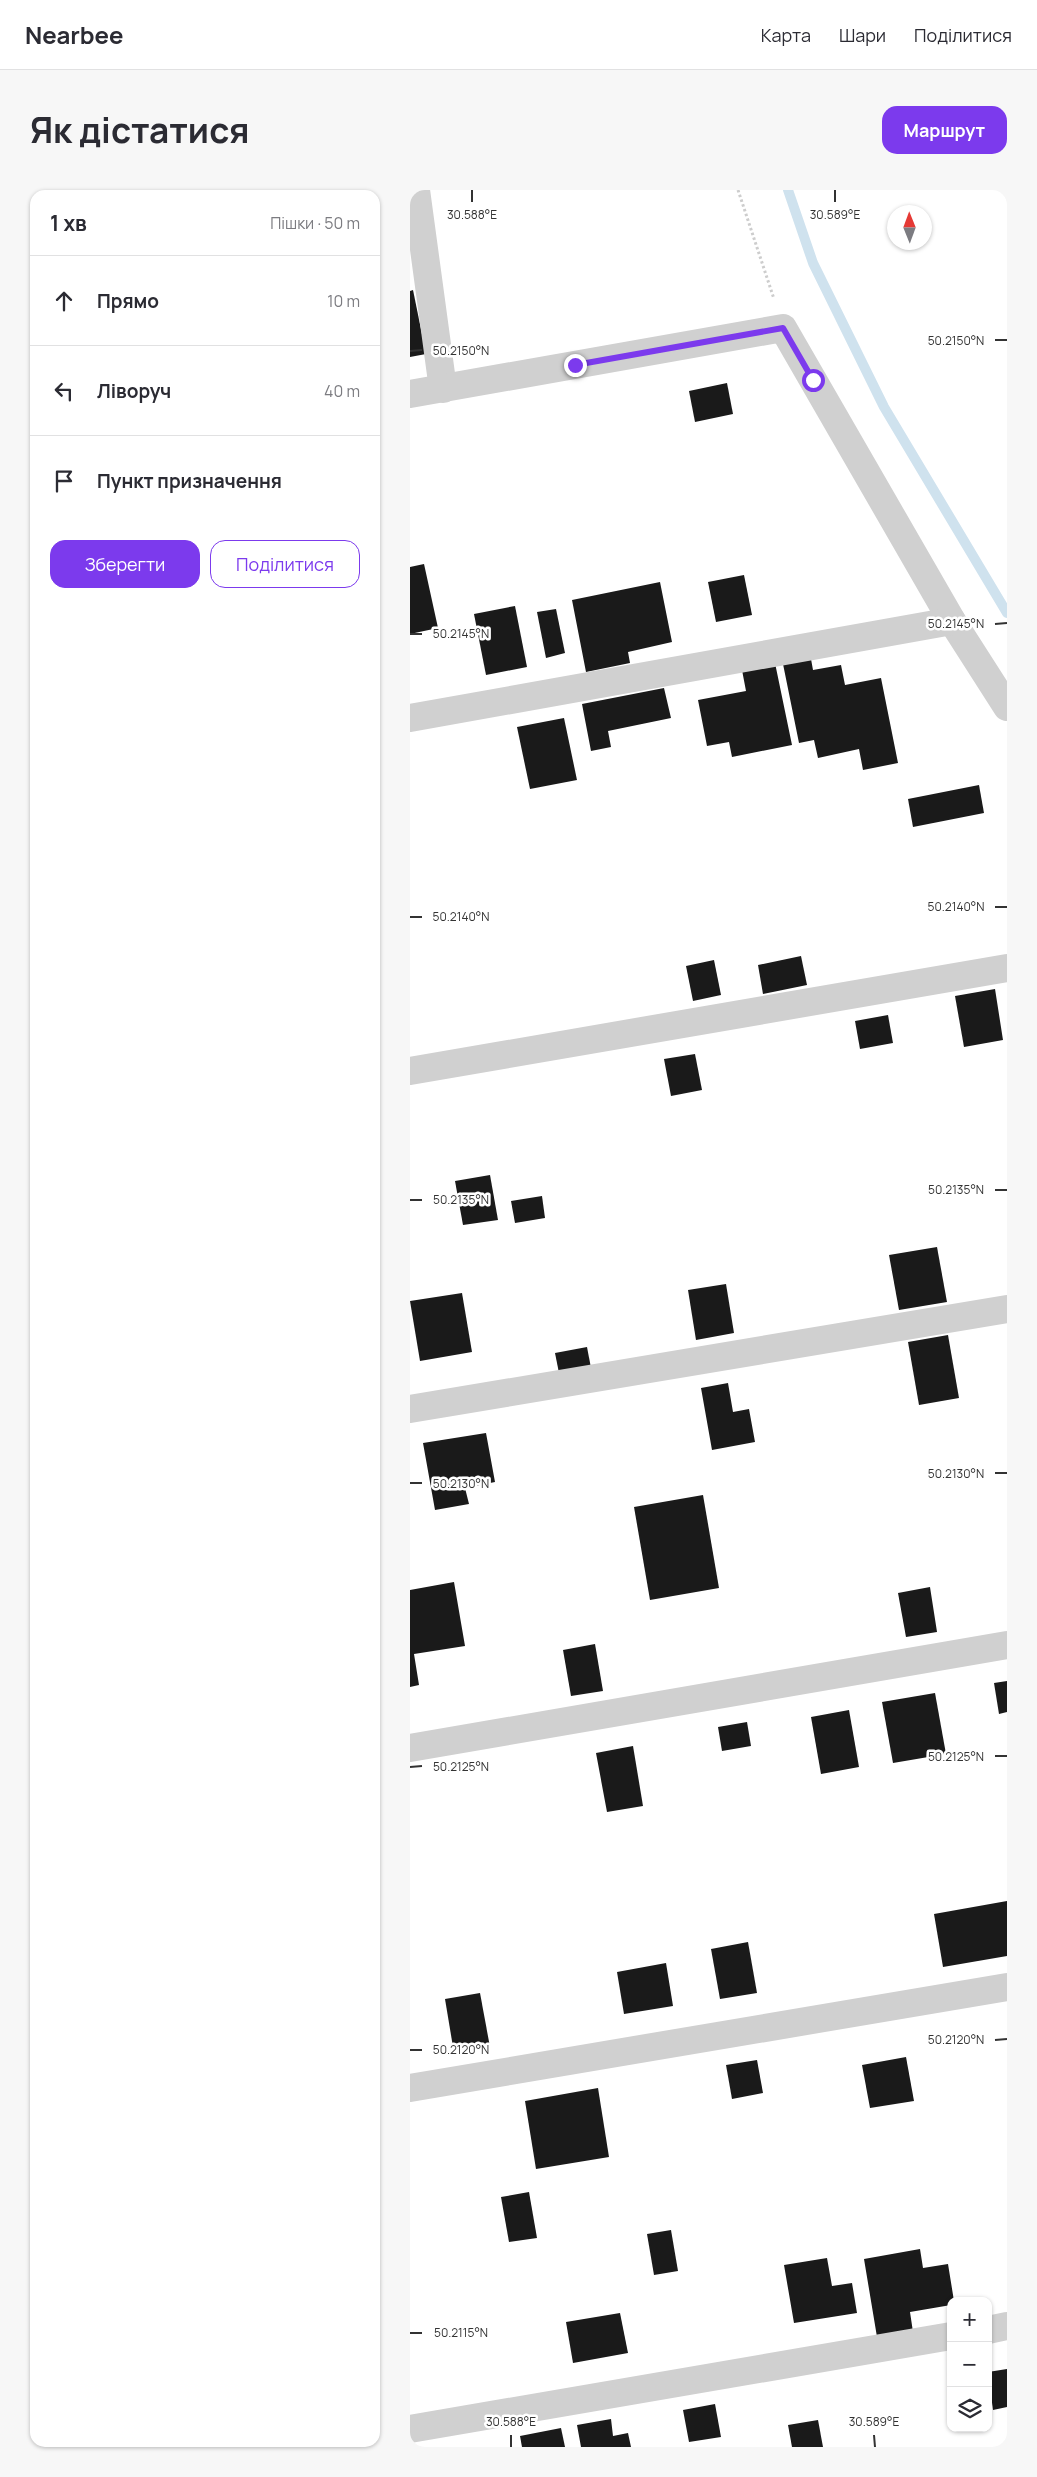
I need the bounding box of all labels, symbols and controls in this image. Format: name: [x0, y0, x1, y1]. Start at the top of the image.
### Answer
text: Nearbee: [25, 18, 124, 51]
text: Карта: [761, 23, 811, 47]
text: Шари: [839, 23, 886, 47]
text: Поділитися: [914, 23, 1012, 47]
text: Як дістатися: [30, 106, 249, 154]
button: Маршрут: [882, 106, 1007, 154]
north arrow: [887, 205, 932, 250]
text: 30.588°E: [447, 206, 497, 223]
text: 30.589°E: [810, 206, 860, 223]
text: 1 хв: [50, 209, 87, 237]
text: Пішки · 50 m: [270, 212, 360, 234]
icon: ahead: [50, 287, 78, 315]
text: Прямо: [97, 288, 159, 314]
text: 10 m: [327, 290, 360, 312]
text: 50.2150°N: [928, 332, 984, 349]
text: 50.2150°N: [433, 342, 489, 359]
route end: [564, 354, 587, 377]
route start: [802, 369, 825, 392]
icon: left: [50, 377, 78, 405]
text: Ліворуч: [97, 378, 171, 404]
text: 40 m: [324, 380, 360, 402]
icon: arrive: [50, 467, 78, 495]
text: Пункт призначення: [97, 468, 282, 494]
button: Зберегти: [50, 540, 200, 588]
button: Поділитися: [210, 540, 360, 588]
text: 50.2145°N: [928, 615, 984, 632]
text: 50.2145°N: [433, 625, 489, 642]
text: 50.2140°N: [928, 898, 984, 915]
text: 50.2140°N: [433, 908, 489, 925]
text: 50.2135°N: [928, 1181, 984, 1198]
text: 50.2135°N: [433, 1191, 489, 1208]
text: 50.2130°N: [928, 1465, 984, 1482]
text: 50.2130°N: [433, 1475, 489, 1492]
text: 50.2125°N: [928, 1748, 984, 1765]
text: 50.2125°N: [433, 1758, 489, 1775]
text: 50.2120°N: [928, 2031, 984, 2048]
text: 50.2120°N: [433, 2041, 489, 2058]
map controls: [947, 2297, 992, 2432]
button: +: [947, 2297, 992, 2342]
text: 50.2115°N: [434, 2324, 488, 2341]
button: −: [947, 2342, 992, 2387]
button: layers: [947, 2387, 992, 2432]
text: 30.588°E: [486, 2413, 536, 2430]
text: 30.589°E: [849, 2413, 899, 2430]

